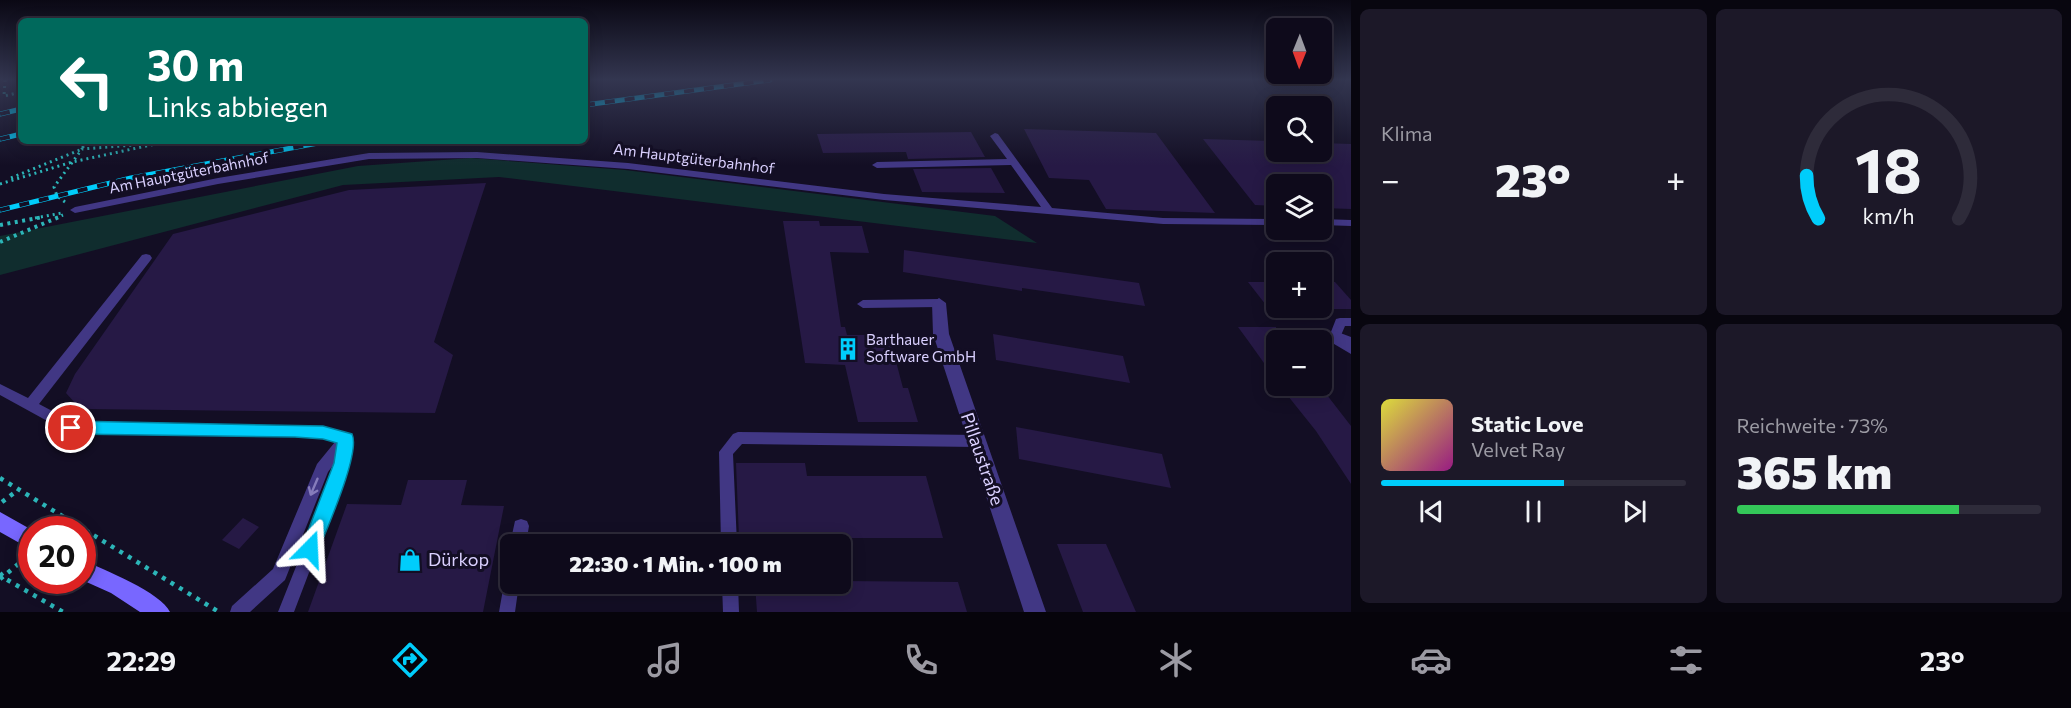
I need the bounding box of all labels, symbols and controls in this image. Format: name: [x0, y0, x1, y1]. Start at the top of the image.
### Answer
north arrow: [1266, 18, 1332, 84]
map controls: [1266, 18, 1332, 396]
text: 30 m: [147, 38, 244, 90]
icon: left: [48, 42, 126, 120]
text: Links abbiegen: [147, 90, 328, 123]
button: search: [1266, 96, 1332, 162]
text: Klima: [1381, 121, 1433, 145]
text: 18: [1855, 130, 1922, 206]
street label: Am Hauptgüterbahnhof: [612, 139, 776, 177]
street label: Am Hauptgüterbahnhof: [107, 148, 270, 196]
text: 23°: [1495, 151, 1571, 206]
text: −: [1381, 158, 1400, 199]
text: +: [1666, 158, 1685, 199]
button: layers: [1266, 174, 1332, 240]
text: km/h: [1863, 202, 1915, 228]
button: +: [1266, 252, 1332, 318]
place label: Barthauer Software GmbH: [866, 330, 976, 365]
button: −: [1266, 330, 1332, 396]
building icon: Barthauer Software GmbH: [835, 336, 861, 362]
pin: [45, 402, 96, 453]
street label: Pillaustraße: [957, 409, 1009, 508]
text: Static Love: [1471, 410, 1584, 437]
icon: arrive: [54, 411, 87, 444]
text: Reichweite · 73%: [1737, 413, 1888, 437]
text: Velvet Ray: [1471, 437, 1565, 461]
text: 365 km: [1737, 443, 1892, 498]
one-way arrow: [308, 477, 319, 495]
icon: previous: [1415, 495, 1448, 528]
icon: pause: [1517, 495, 1550, 528]
icon: next: [1618, 495, 1651, 528]
speed limit sign: 20: [18, 516, 96, 594]
position arrow: [278, 517, 342, 581]
shop icon: Dürkop: [397, 547, 423, 573]
place label: Dürkop: [428, 548, 489, 570]
text: 22:30 · 1 Min. · 100 m: [569, 550, 782, 577]
icon: directions: [389, 639, 431, 681]
icon: music: [644, 639, 686, 681]
icon: phone: [900, 639, 942, 681]
icon: climate: [1155, 639, 1197, 681]
icon: car: [1410, 639, 1452, 681]
icon: filters: [1665, 639, 1707, 681]
text: 22:29: [107, 644, 176, 677]
text: 23°: [1920, 644, 1964, 677]

